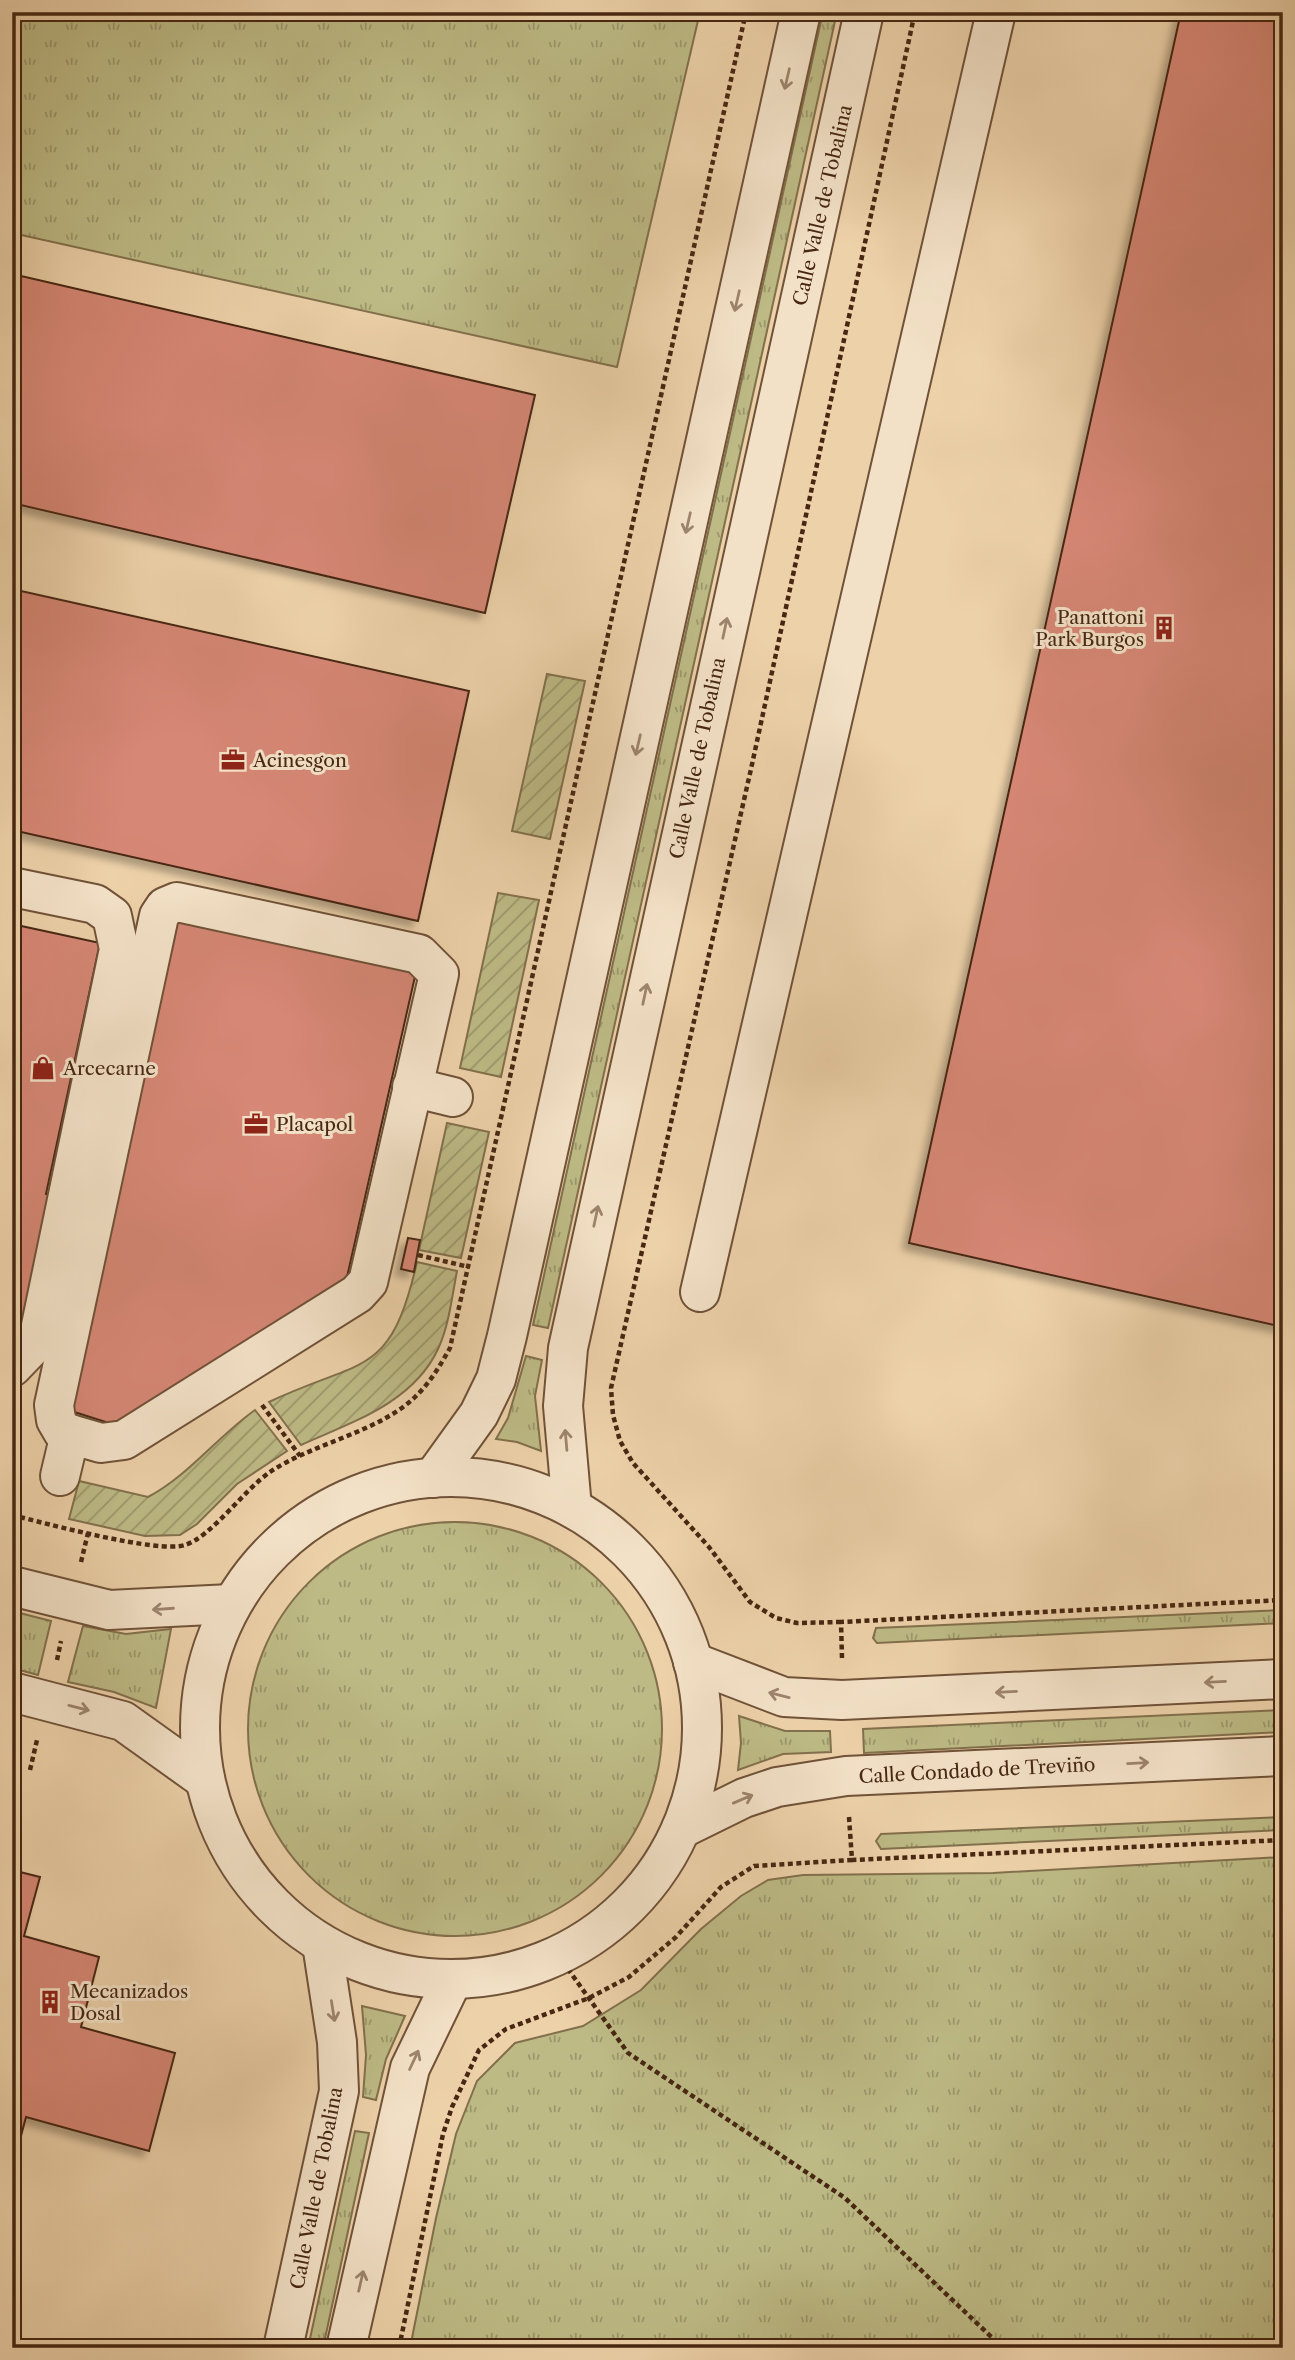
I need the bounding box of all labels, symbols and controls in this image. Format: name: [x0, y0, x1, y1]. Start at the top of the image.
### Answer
one-way arrow: [779, 67, 793, 90]
street label: Calle Valle de Tobalina: [788, 102, 857, 308]
one-way arrow: [730, 289, 743, 312]
one-way arrow: [680, 511, 694, 534]
place label: Panattoni Park Burgos: [1035, 606, 1144, 651]
building icon: Panattoni Park Burgos: [1150, 614, 1178, 642]
one-way arrow: [719, 617, 733, 640]
street label: Calle Valle de Tobalina: [665, 655, 730, 861]
one-way arrow: [631, 733, 645, 756]
office icon: Acinesgon: [219, 746, 247, 774]
place label: Acinesgon: [252, 749, 347, 772]
one-way arrow: [639, 983, 652, 1006]
shop icon: Arcecarne: [29, 1054, 57, 1082]
place label: Arcecarne: [62, 1057, 156, 1080]
office icon: Placapol: [242, 1110, 270, 1138]
place label: Placapol: [276, 1113, 354, 1136]
one-way arrow: [590, 1205, 604, 1228]
one-way arrow: [559, 1430, 572, 1452]
one-way arrow: [152, 1603, 175, 1616]
one-way arrow: [1203, 1676, 1226, 1689]
one-way arrow: [994, 1686, 1017, 1699]
one-way arrow: [768, 1688, 791, 1701]
one-way arrow: [67, 1702, 89, 1715]
street label: Calle Condado de Treviño: [858, 1753, 1096, 1788]
one-way arrow: [1126, 1756, 1149, 1769]
one-way arrow: [731, 1792, 753, 1805]
place label: Mecanizados Dosal: [70, 1980, 188, 2025]
building icon: Mecanizados Dosal: [36, 1988, 64, 2016]
one-way arrow: [326, 1999, 339, 2022]
one-way arrow: [408, 2050, 422, 2071]
street label: Calle Valle de Tobalina: [286, 2085, 347, 2291]
one-way arrow: [355, 2270, 369, 2293]

